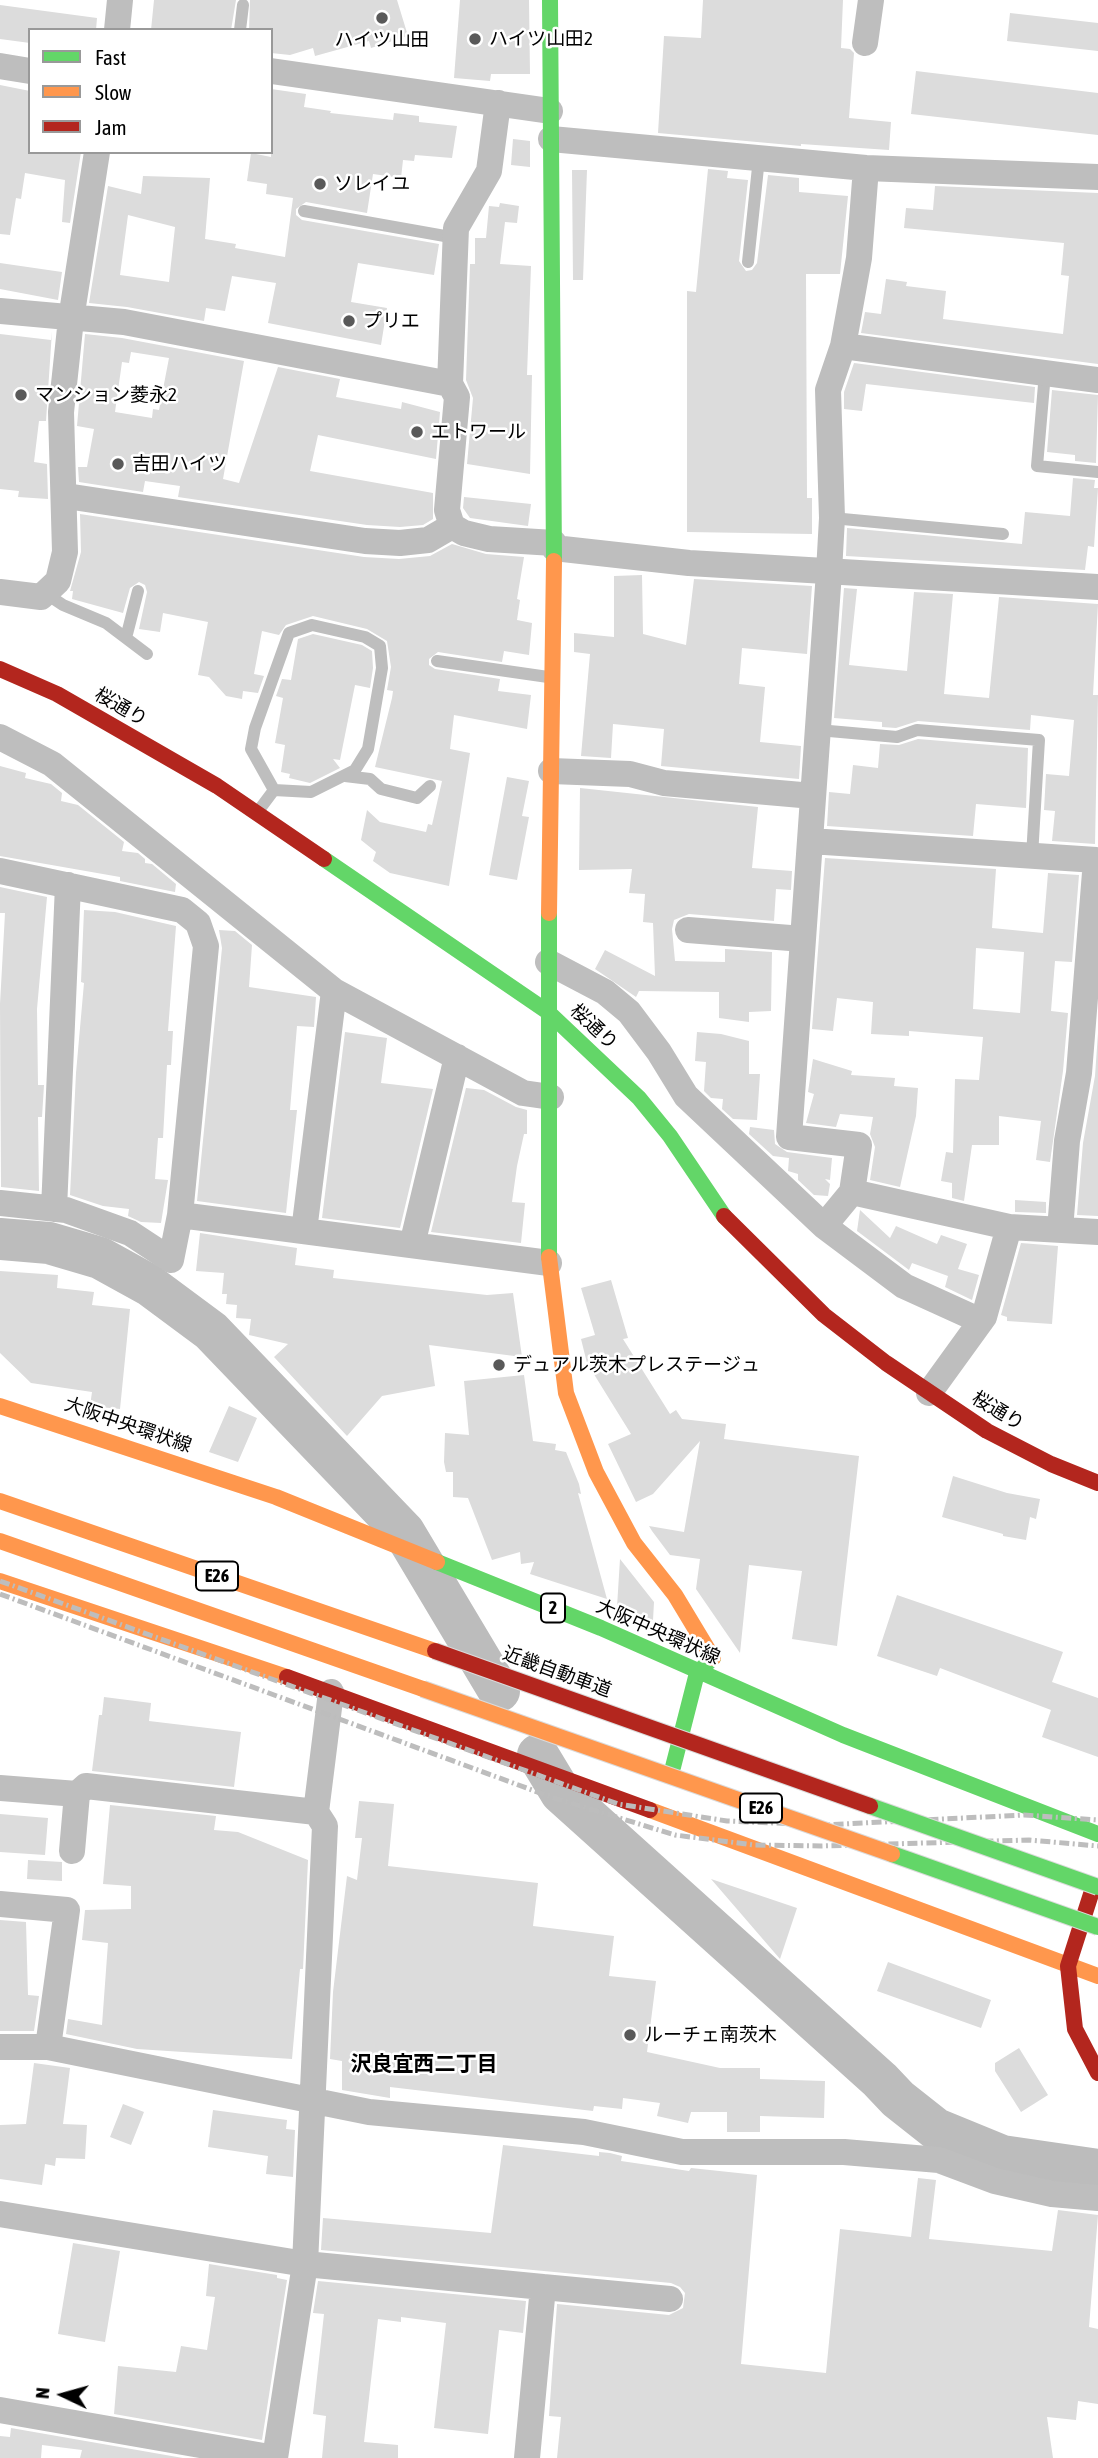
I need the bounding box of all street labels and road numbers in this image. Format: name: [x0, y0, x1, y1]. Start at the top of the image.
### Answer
street label: 桜通り: [91, 683, 151, 731]
street label: 桜通り: [565, 999, 623, 1055]
street label: 桜通り: [968, 1387, 1028, 1435]
street label: 大阪中央環状線: [61, 1393, 195, 1457]
road number: E26: [196, 1562, 238, 1590]
road number: 2: [541, 1594, 565, 1623]
street label: 大阪中央環状線: [593, 1595, 723, 1669]
street label: 近畿自動車道: [500, 1642, 614, 1702]
road number: E26: [740, 1794, 782, 1822]

